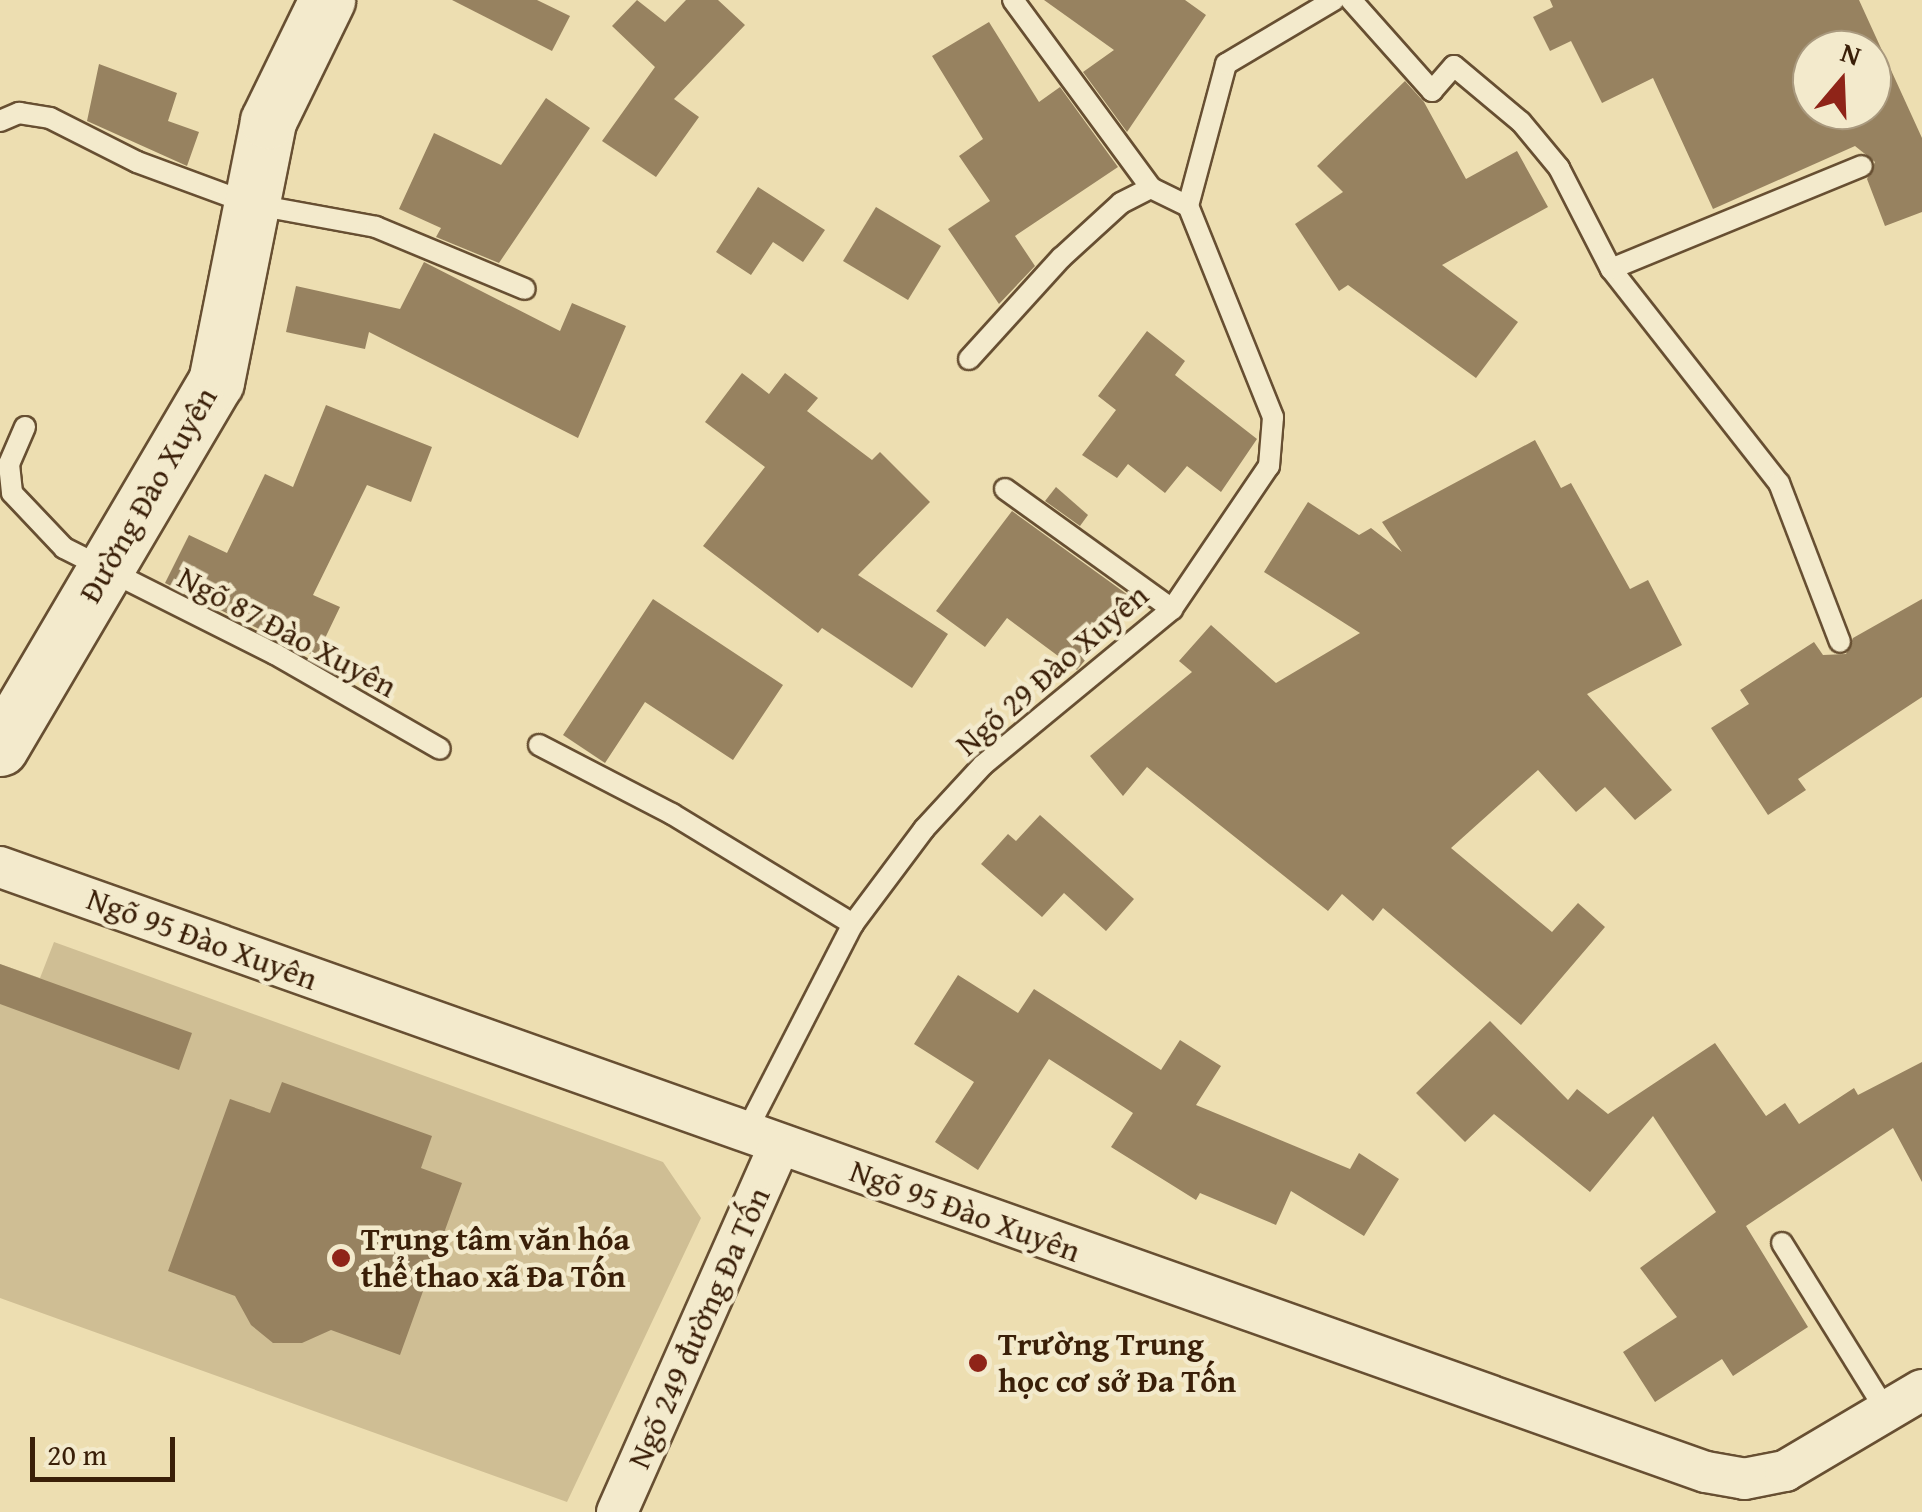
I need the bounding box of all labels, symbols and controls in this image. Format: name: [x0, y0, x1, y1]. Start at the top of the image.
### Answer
north arrow: [1792, 30, 1892, 130]
text: N: [1836, 31, 1867, 75]
street label: Đường Đào Xuyên: [71, 380, 225, 610]
street label: Ngõ 87 Đào Xuyên: [171, 558, 403, 706]
street label: Ngõ 29 Đào Xuyên: [948, 576, 1156, 764]
street label: Ngõ 95 Đào Xuyên: [82, 880, 322, 998]
street label: Ngõ 95 Đào Xuyên: [845, 1152, 1085, 1270]
street label: Ngõ 249 đường Đa Tốn: [620, 1182, 778, 1474]
place label: Trung tâm văn hóa thể thao xã Đa Tốn: [361, 1221, 630, 1296]
marker: Trung tâm văn hóa thể thao xã Đa Tốn: [330, 1247, 352, 1269]
place label: Trường Trung học cơ sở Đa Tốn: [998, 1326, 1236, 1401]
marker: Trường Trung học cơ sở Đa Tốn: [967, 1352, 989, 1374]
scale bar: [35, 1417, 180, 1479]
text: 20 m: [47, 1432, 107, 1476]

